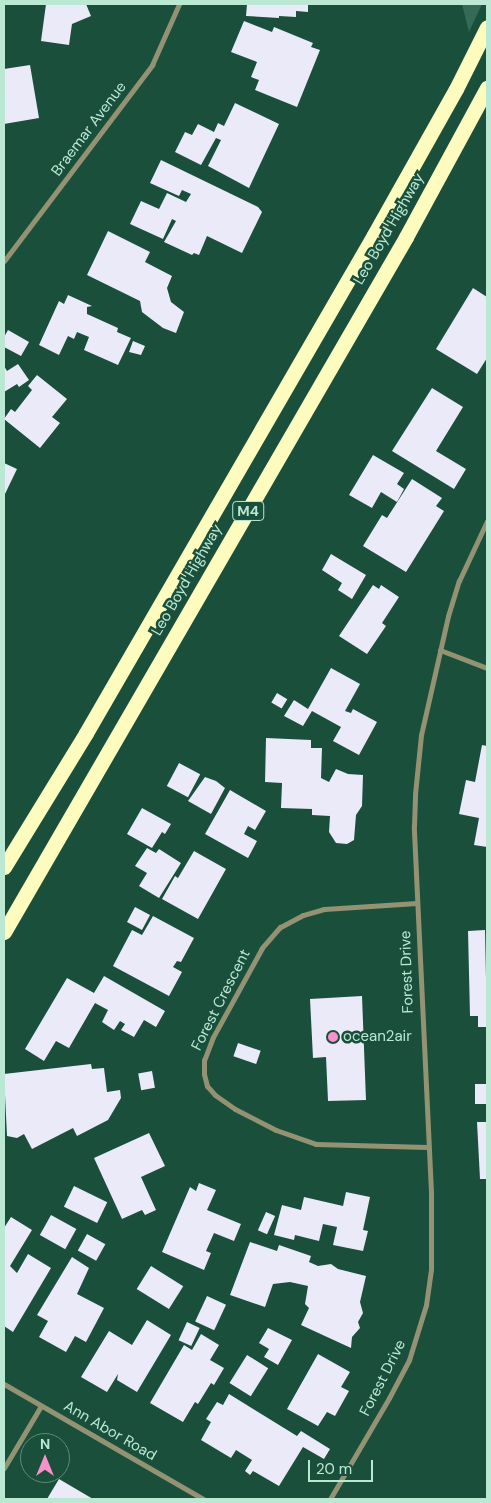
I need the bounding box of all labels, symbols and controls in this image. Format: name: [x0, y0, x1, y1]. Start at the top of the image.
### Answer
street label: Braemar Avenue: [48, 78, 130, 180]
street label: Leo Boyd Highway: [350, 170, 428, 288]
road number: M4: [232, 500, 264, 522]
street label: Leo Boyd Highway: [148, 521, 226, 639]
street label: Forest Drive: [397, 930, 417, 1014]
street label: Forest Crescent: [188, 946, 254, 1054]
place label: ocean2air: [343, 1028, 412, 1046]
marker: ocean2air: [327, 1031, 339, 1043]
street label: Forest Drive: [356, 1337, 410, 1419]
street label: Ann Abor Road: [61, 1397, 159, 1465]
north arrow: [20, 1433, 70, 1483]
text: N: [40, 1435, 50, 1453]
scale bar: [311, 1450, 376, 1482]
text: 20 m: [316, 1459, 352, 1479]

